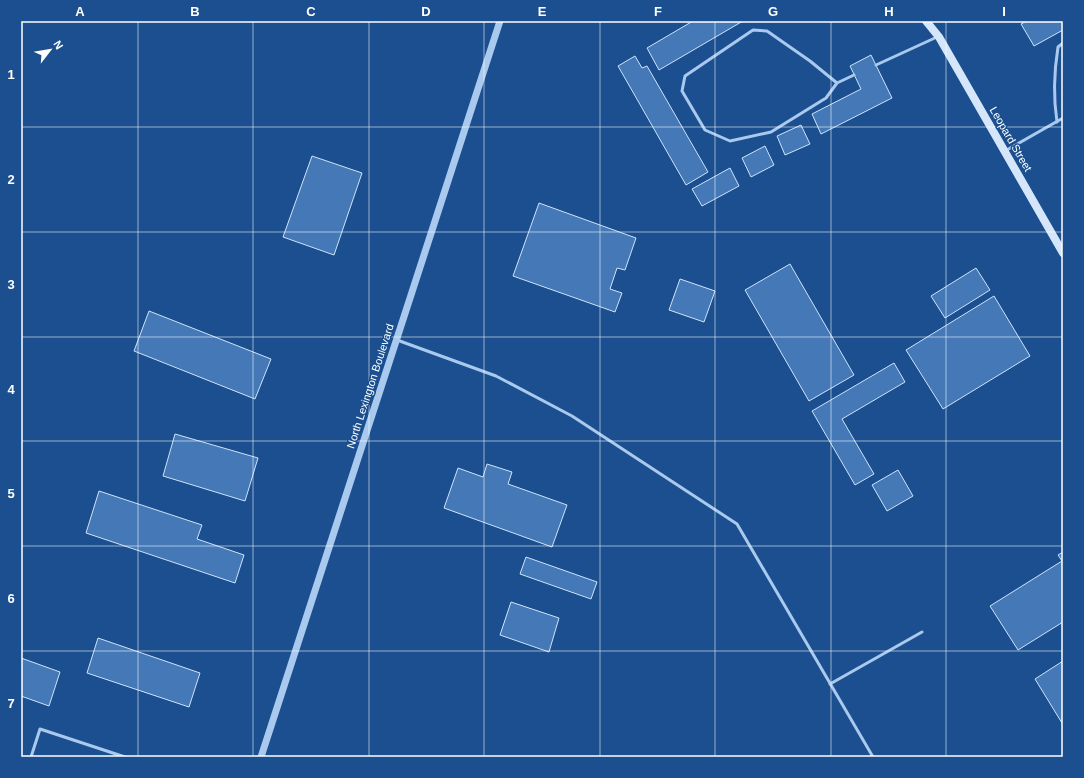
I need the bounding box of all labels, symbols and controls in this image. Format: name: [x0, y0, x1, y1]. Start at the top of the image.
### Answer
text: A: [75, 4, 85, 19]
text: B: [190, 4, 200, 19]
text: C: [306, 4, 316, 19]
text: D: [421, 4, 431, 19]
text: E: [538, 4, 547, 19]
text: F: [654, 4, 662, 19]
text: G: [768, 4, 778, 19]
text: H: [884, 4, 894, 19]
text: I: [1002, 4, 1006, 19]
north arrow: [30, 30, 70, 70]
text: N: [51, 38, 66, 51]
text: 1: [7, 67, 15, 82]
street label: Leopard Street: [988, 104, 1034, 174]
text: 2: [7, 172, 15, 187]
text: 3: [7, 277, 15, 292]
street label: North Lexington Boulevard: [344, 322, 396, 450]
text: 4: [7, 382, 15, 397]
text: 5: [7, 486, 15, 501]
text: 6: [7, 591, 15, 606]
text: 7: [7, 696, 15, 711]

